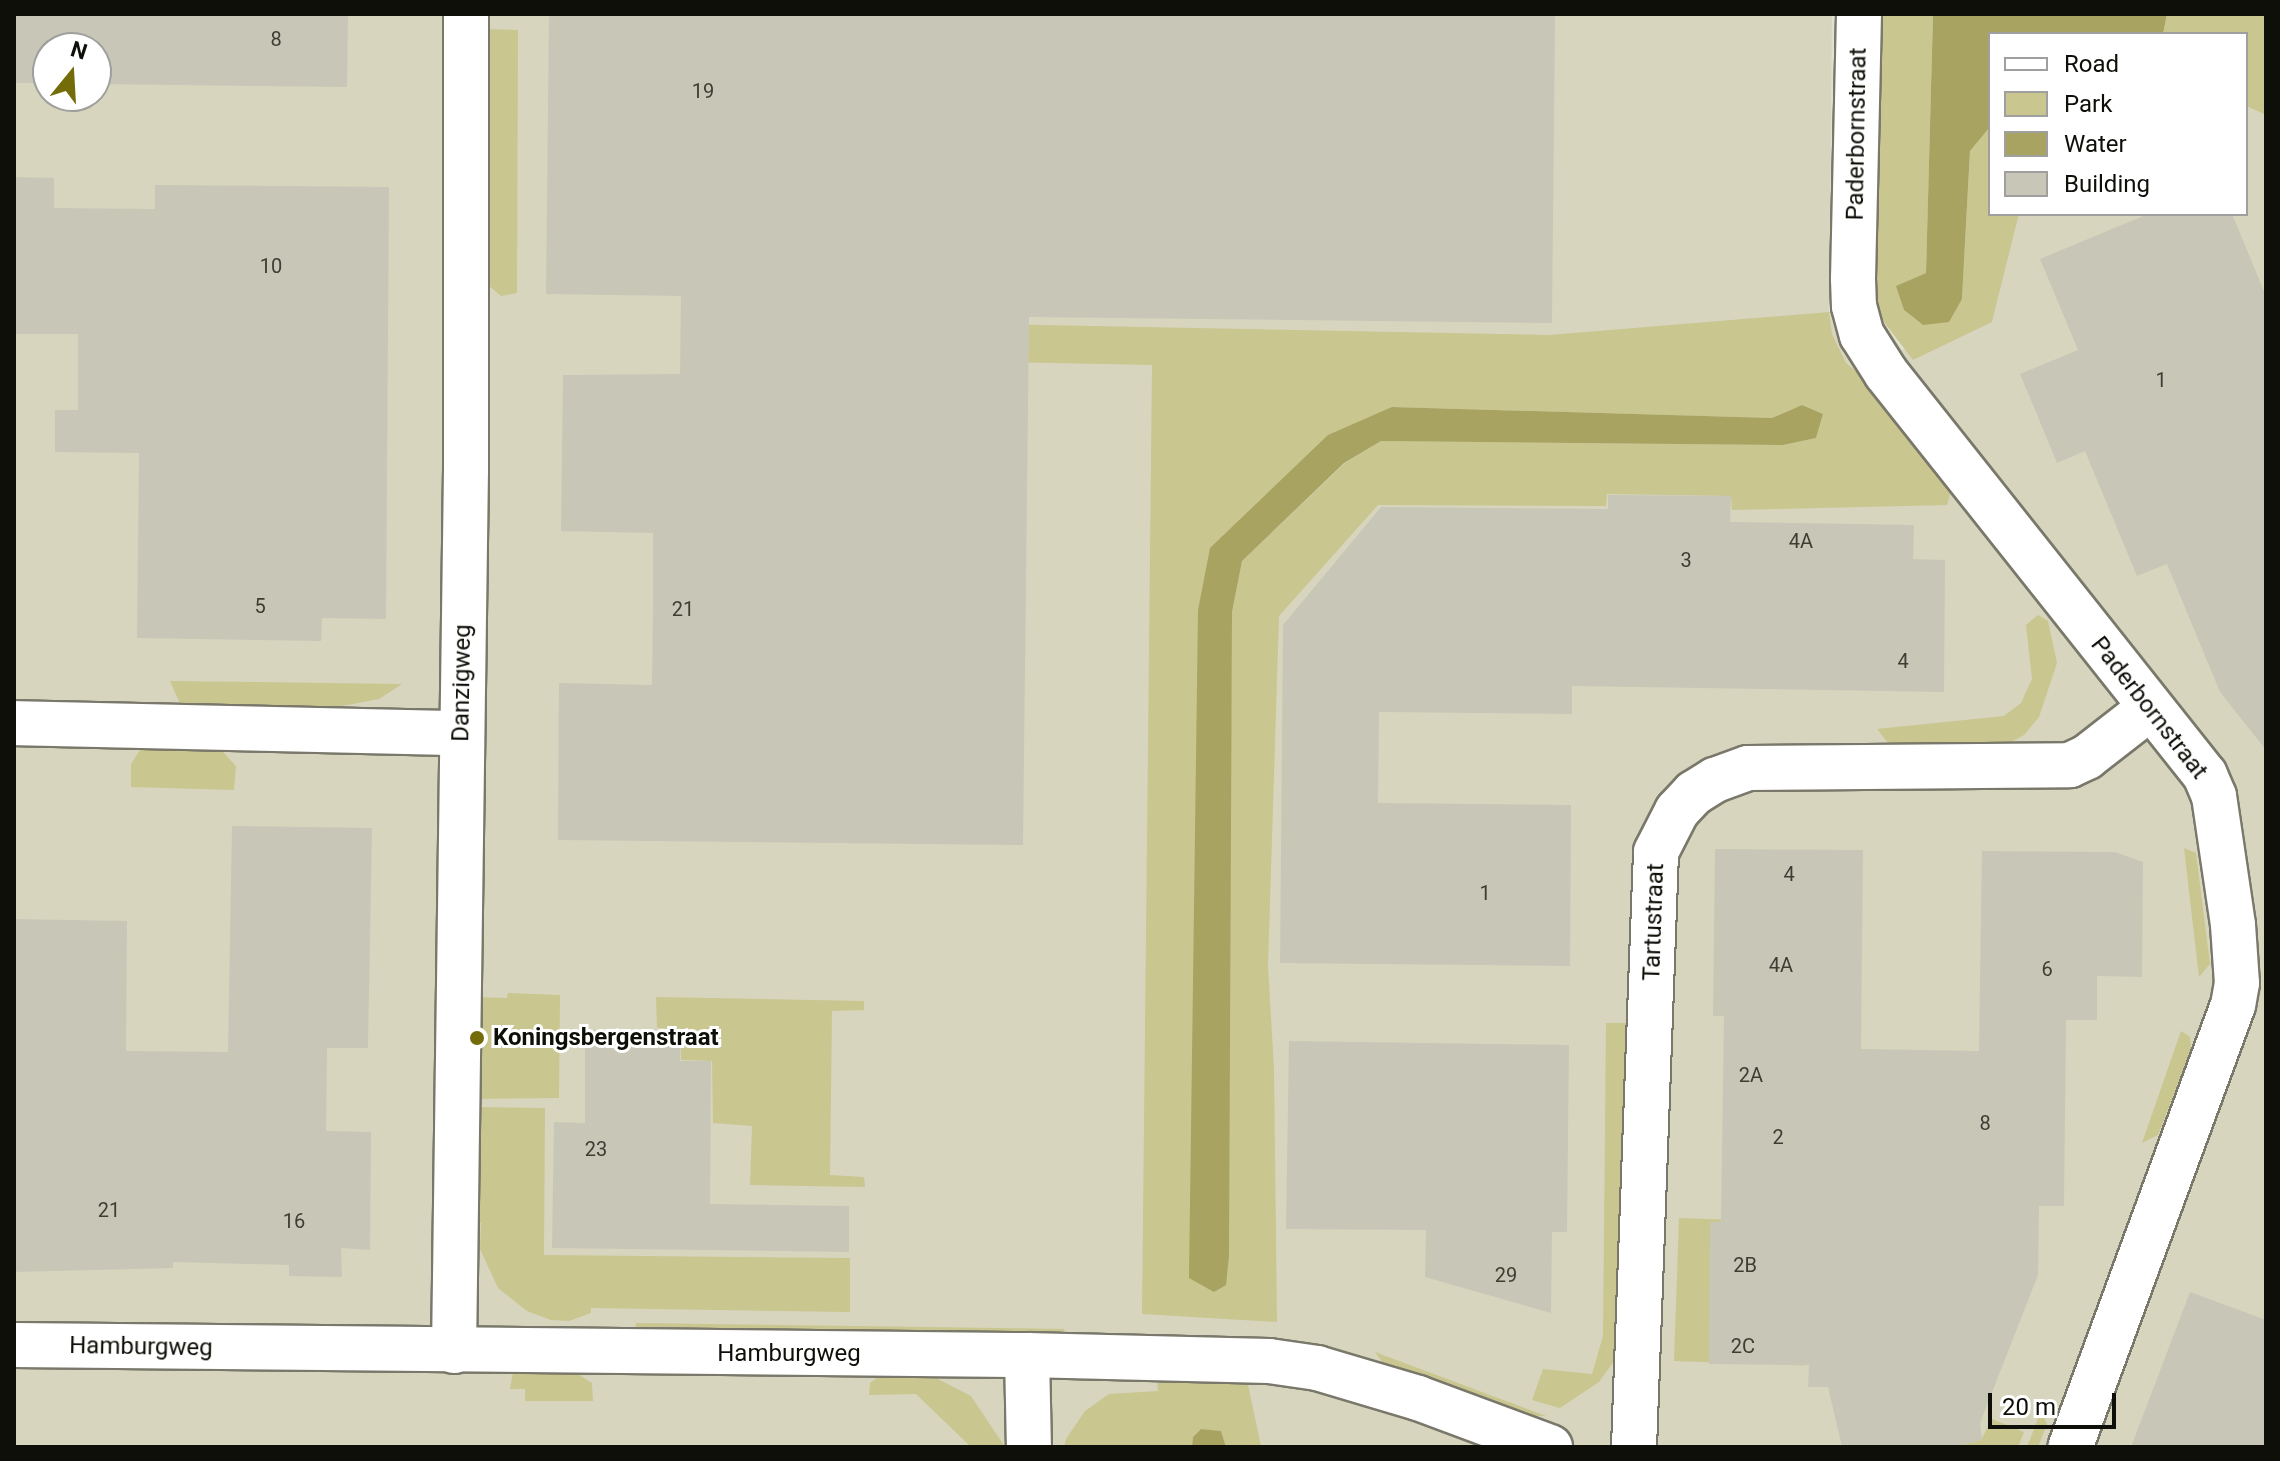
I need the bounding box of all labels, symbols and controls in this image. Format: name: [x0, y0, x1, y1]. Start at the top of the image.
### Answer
house number: 8: [270, 27, 282, 51]
north arrow: [32, 32, 112, 112]
legend: [1988, 32, 2248, 216]
text: N: [68, 36, 90, 65]
street label: Paderbornstraat: [1841, 47, 1873, 221]
text: Road: [2064, 50, 2119, 78]
house number: 19: [692, 79, 714, 103]
text: Park: [2064, 90, 2112, 118]
text: Water: [2064, 130, 2127, 158]
text: Building: [2064, 170, 2150, 198]
house number: 10: [260, 254, 282, 278]
house number: 1: [2155, 368, 2167, 392]
house number: 4A: [1789, 529, 1813, 553]
house number: 3: [1680, 548, 1692, 572]
house number: 5: [254, 594, 266, 618]
house number: 21: [672, 597, 694, 621]
street label: Danzigweg: [447, 624, 477, 742]
street label: Paderbornstraat: [2084, 631, 2214, 785]
house number: 4: [1897, 649, 1909, 673]
house number: 4: [1783, 862, 1795, 886]
street label: Tartustraat: [1638, 863, 1670, 981]
house number: 1: [1479, 881, 1491, 905]
house number: 4A: [1769, 953, 1793, 977]
house number: 6: [2041, 957, 2053, 981]
place label: Koningsbergenstraat: [493, 1024, 719, 1052]
marker: Koningsbergenstraat: [468, 1029, 486, 1047]
house number: 2A: [1739, 1063, 1763, 1087]
house number: 8: [1979, 1111, 1991, 1135]
house number: 2: [1772, 1125, 1784, 1149]
house number: 23: [585, 1137, 607, 1161]
house number: 21: [98, 1198, 120, 1222]
house number: 16: [283, 1209, 305, 1233]
house number: 2B: [1733, 1253, 1757, 1277]
house number: 29: [1495, 1263, 1517, 1287]
street label: Hamburgweg: [69, 1331, 213, 1363]
house number: 2C: [1731, 1334, 1755, 1358]
street label: Hamburgweg: [717, 1340, 861, 1368]
scale bar: [1992, 1377, 2120, 1427]
text: 20 m: [2002, 1393, 2056, 1421]

